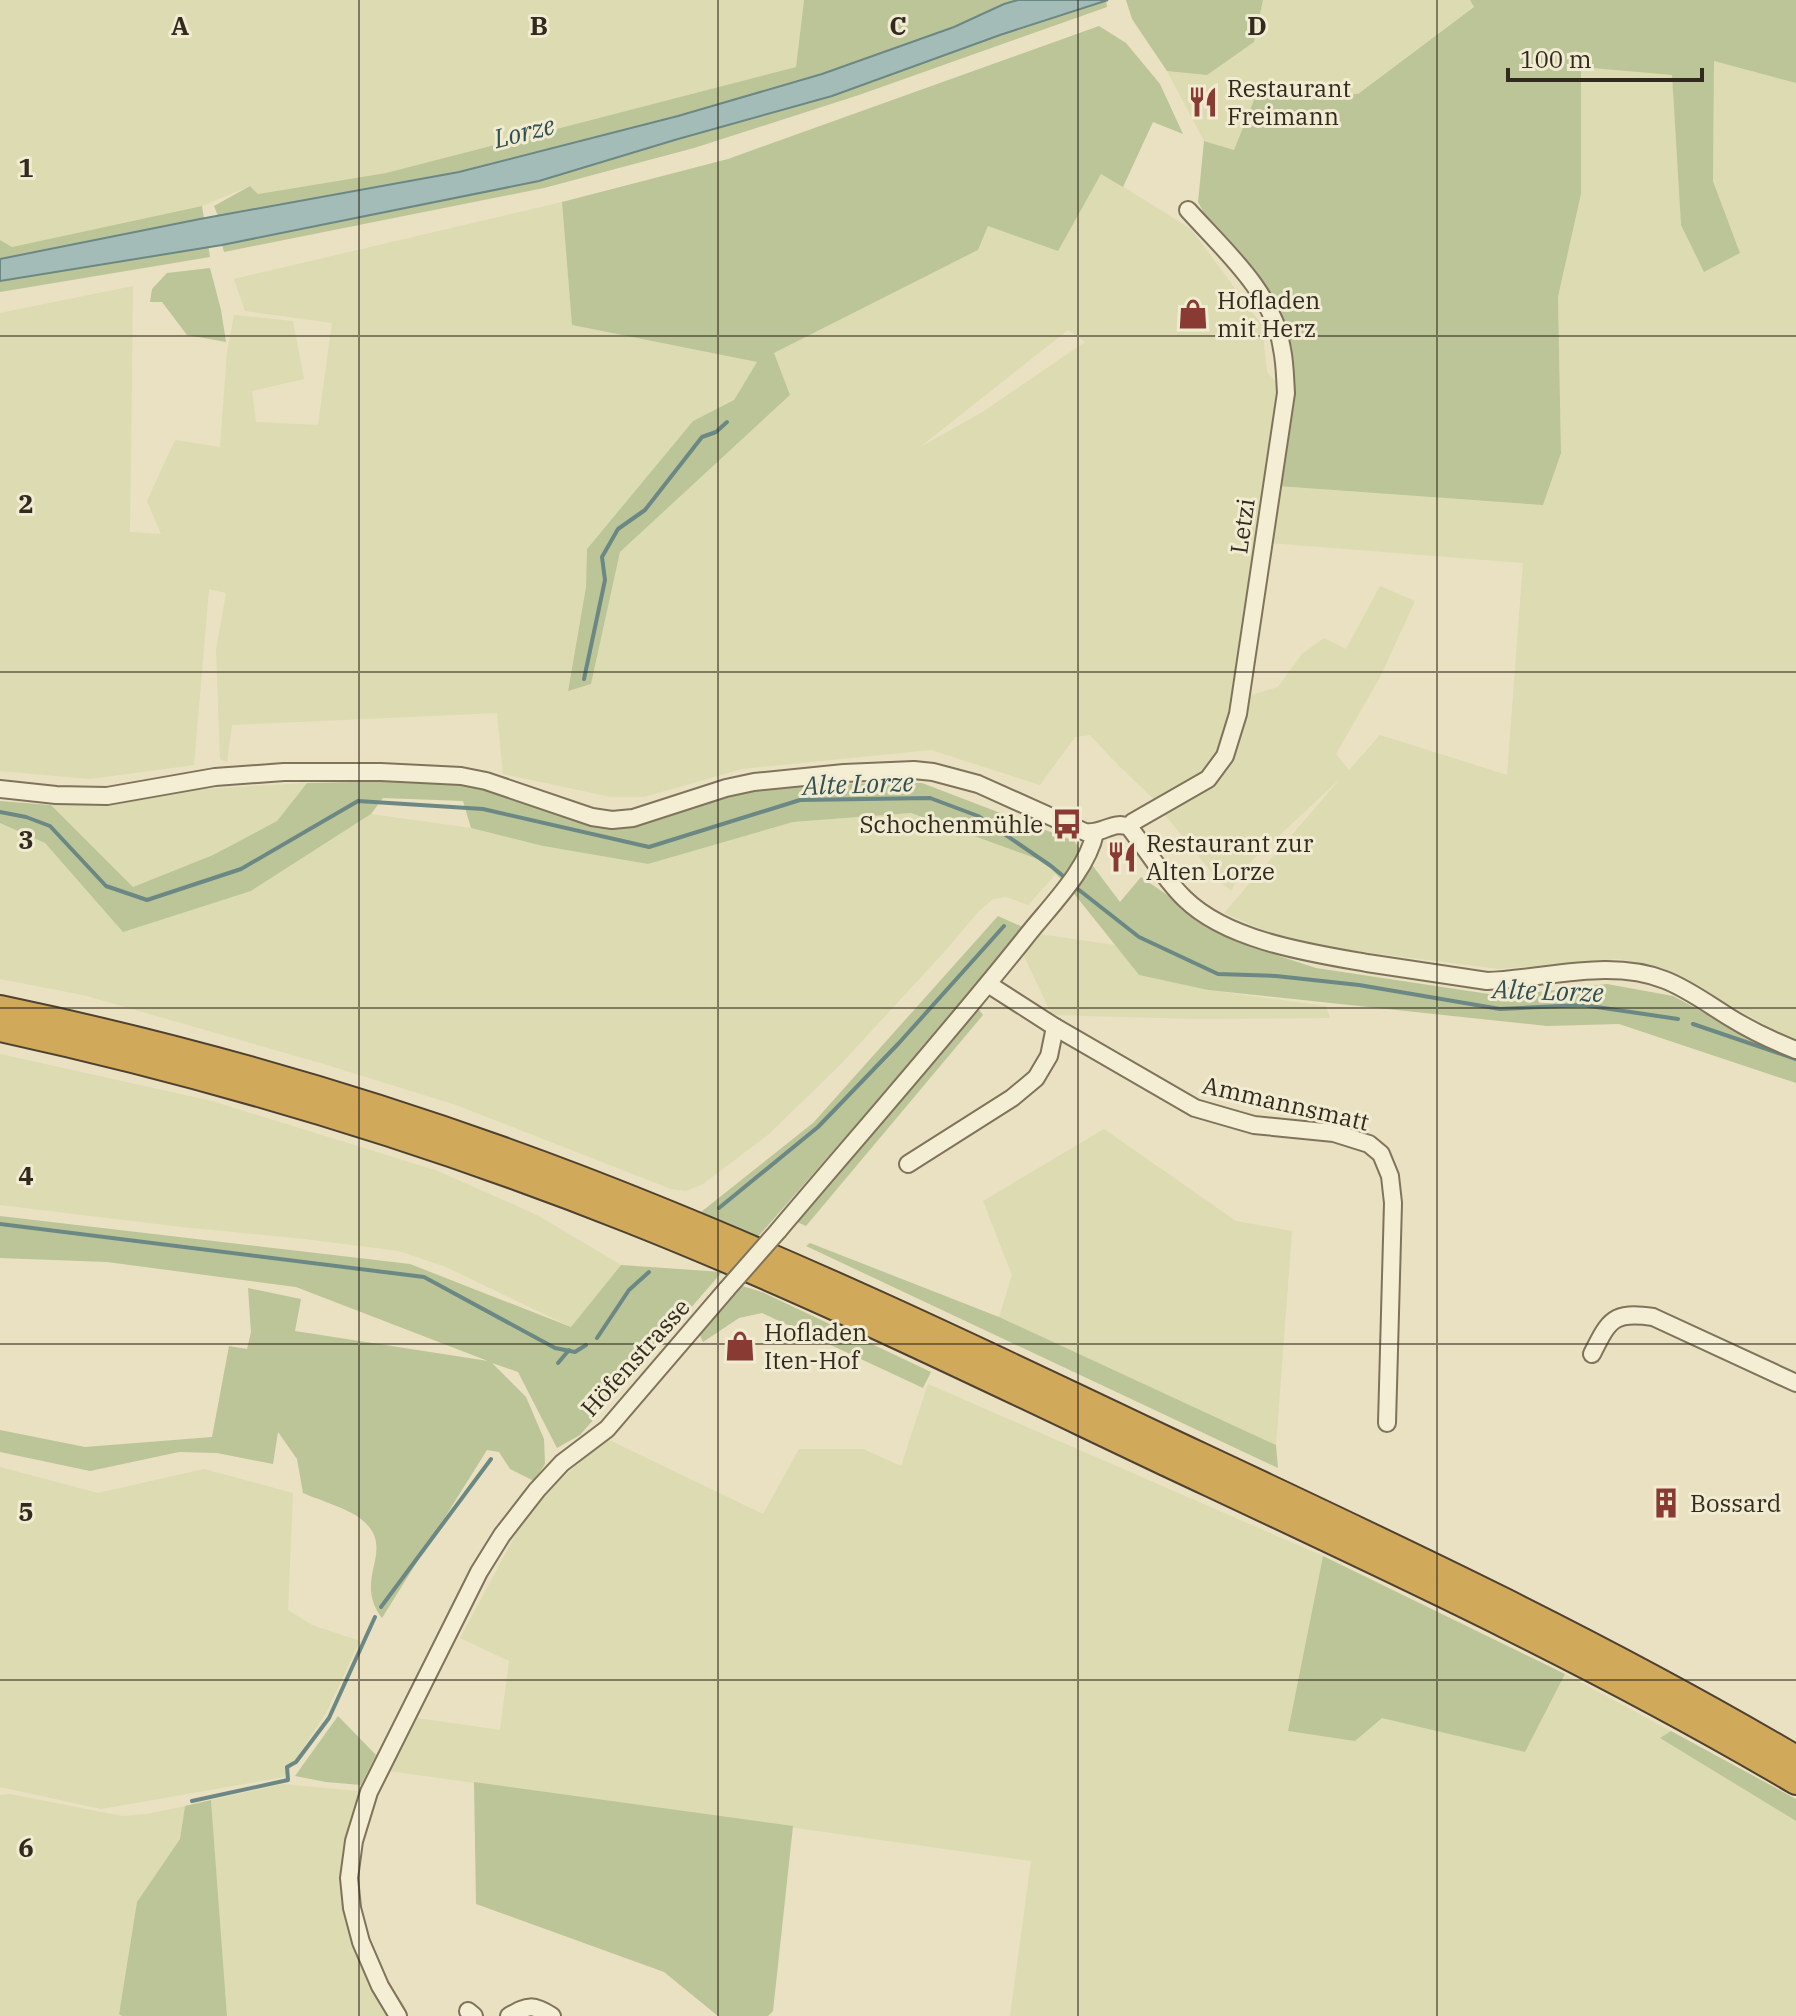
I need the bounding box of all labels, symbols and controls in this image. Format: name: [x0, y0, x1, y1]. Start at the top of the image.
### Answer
text: A: [171, 8, 189, 42]
text: B: [530, 8, 548, 42]
text: C: [889, 8, 907, 42]
text: D: [1247, 8, 1267, 42]
scale bar: [1508, 32, 1702, 82]
text: 100 m: [1520, 43, 1592, 75]
place label: Restaurant Freimann: [1227, 72, 1351, 132]
restaurant icon: Restaurant Freimann: [1186, 85, 1220, 119]
water label: Lorze: [489, 107, 558, 155]
text: 1: [18, 150, 34, 184]
place label: Hofladen mit Herz: [1217, 284, 1320, 344]
shop icon: Hofladen mit Herz: [1176, 297, 1210, 331]
text: 2: [18, 486, 34, 520]
street label: Letzi: [1222, 496, 1262, 556]
water label: Alte Lorze: [800, 764, 915, 802]
bus stop icon: Schochenmühle: [1050, 807, 1084, 841]
place label: Schochenmühle: [859, 808, 1043, 840]
text: 3: [18, 822, 34, 856]
place label: Restaurant zur Alten Lorze: [1146, 827, 1314, 887]
restaurant icon: Restaurant zur Alten Lorze: [1105, 840, 1139, 874]
water label: Alte Lorze: [1490, 971, 1605, 1009]
street label: Ammannsmatt: [1200, 1068, 1372, 1138]
text: 4: [18, 1158, 34, 1192]
street label: Höfenstrasse: [573, 1291, 697, 1423]
place label: Hofladen Iten-Hof: [764, 1316, 867, 1376]
shop icon: Hofladen Iten-Hof: [723, 1329, 757, 1363]
building icon: Bossard: [1649, 1486, 1683, 1520]
place label: Bossard: [1690, 1487, 1781, 1519]
text: 5: [18, 1494, 34, 1528]
text: 6: [18, 1830, 34, 1864]

